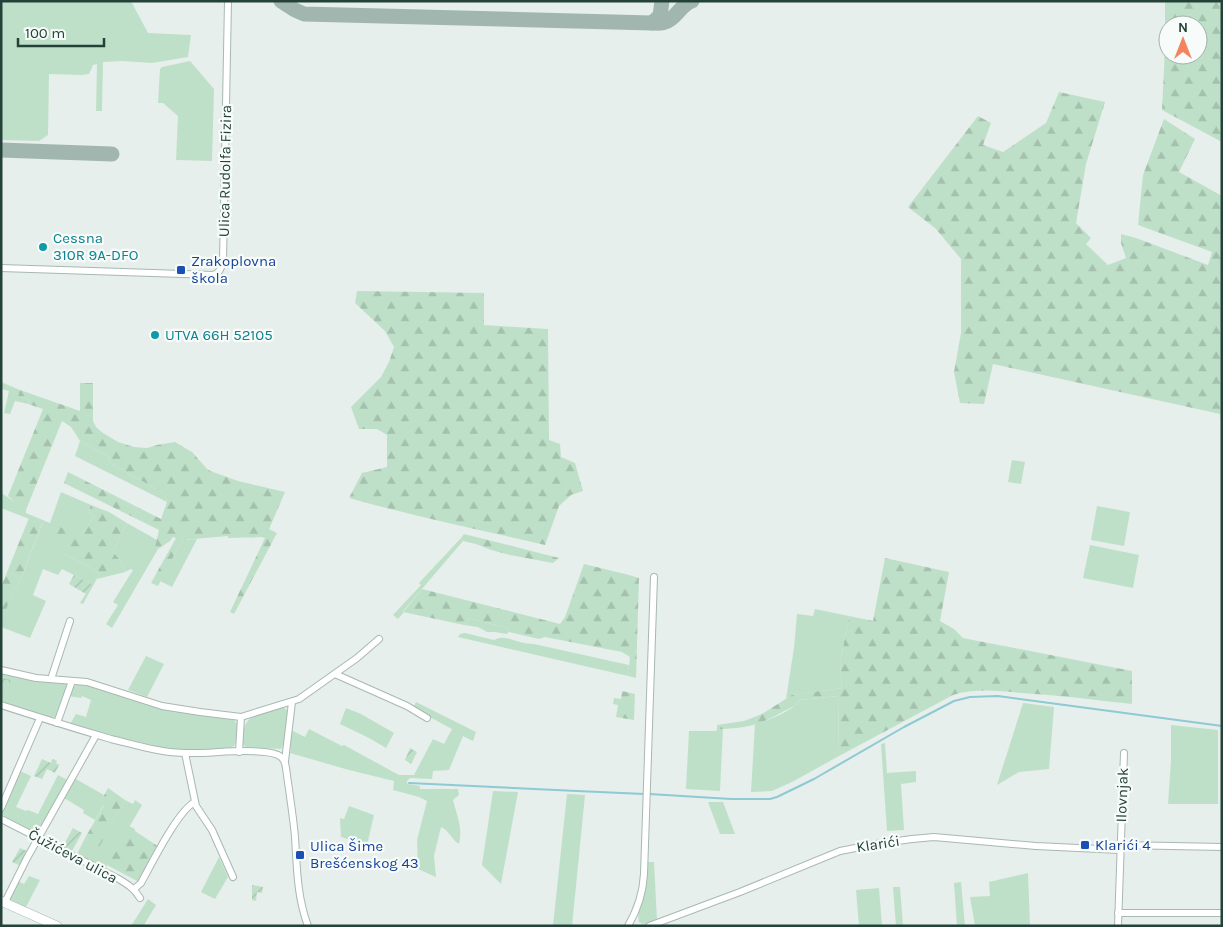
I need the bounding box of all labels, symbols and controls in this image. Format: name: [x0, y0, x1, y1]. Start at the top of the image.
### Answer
scale bar: [18, 15, 104, 47]
north arrow: [1158, 15, 1208, 65]
text: N: [1178, 19, 1188, 36]
text: 100 m: [25, 24, 65, 42]
street label: Ulica Rudolfa Fizira: [215, 105, 235, 237]
place label: Cessna 310R 9A-DFO: [53, 229, 138, 264]
marker: Cessna 310R 9A-DFO: [37, 241, 49, 253]
place label: Zrakoplovna škola: [191, 252, 276, 287]
marker: Zrakoplovna škola: [175, 264, 187, 276]
place label: UTVA 66H 52105: [165, 326, 273, 344]
marker: UTVA 66H 52105: [149, 329, 161, 341]
street label: Ilovnjak: [1112, 767, 1132, 823]
street label: Čužićeva ulica: [25, 825, 121, 887]
street label: Klarići: [855, 832, 901, 856]
place label: Klarići 4: [1095, 836, 1151, 854]
place label: Ulica Šime Brešćenskog 43: [310, 837, 419, 872]
marker: Klarići 4: [1079, 839, 1091, 851]
marker: Ulica Šime Brešćenskog 43: [294, 849, 306, 861]

